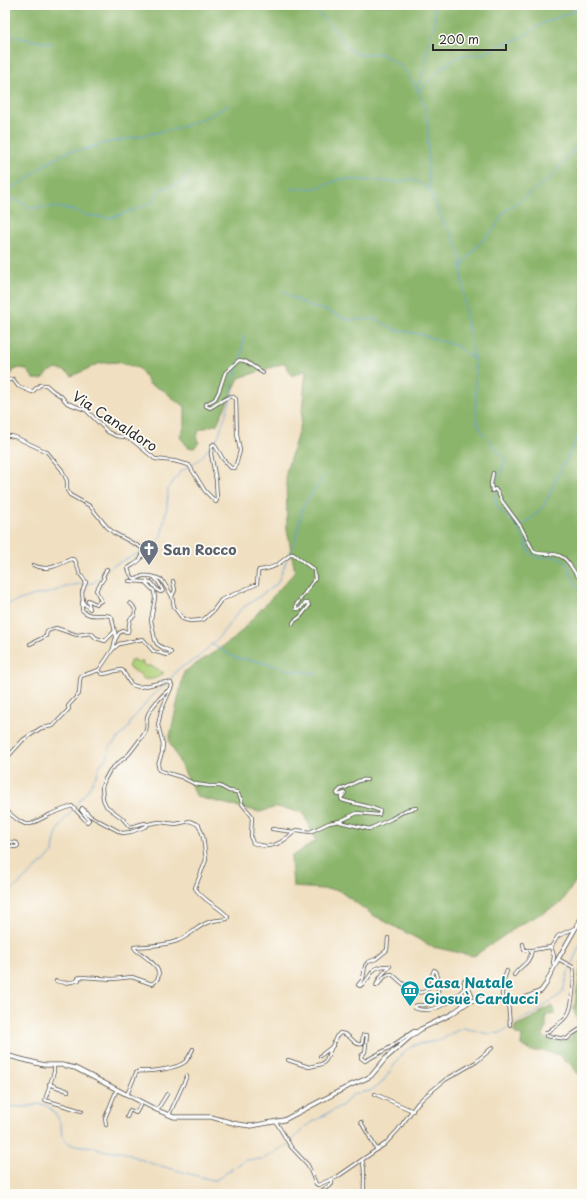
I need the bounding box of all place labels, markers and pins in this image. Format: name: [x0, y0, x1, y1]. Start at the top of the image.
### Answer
church icon: San Rocco: [138, 538, 160, 566]
place label: San Rocco: [163, 539, 236, 560]
place label: Casa Natale Giosuè Carducci: [424, 972, 538, 1009]
museum icon: Casa Natale Giosuè Carducci: [399, 979, 421, 1007]

